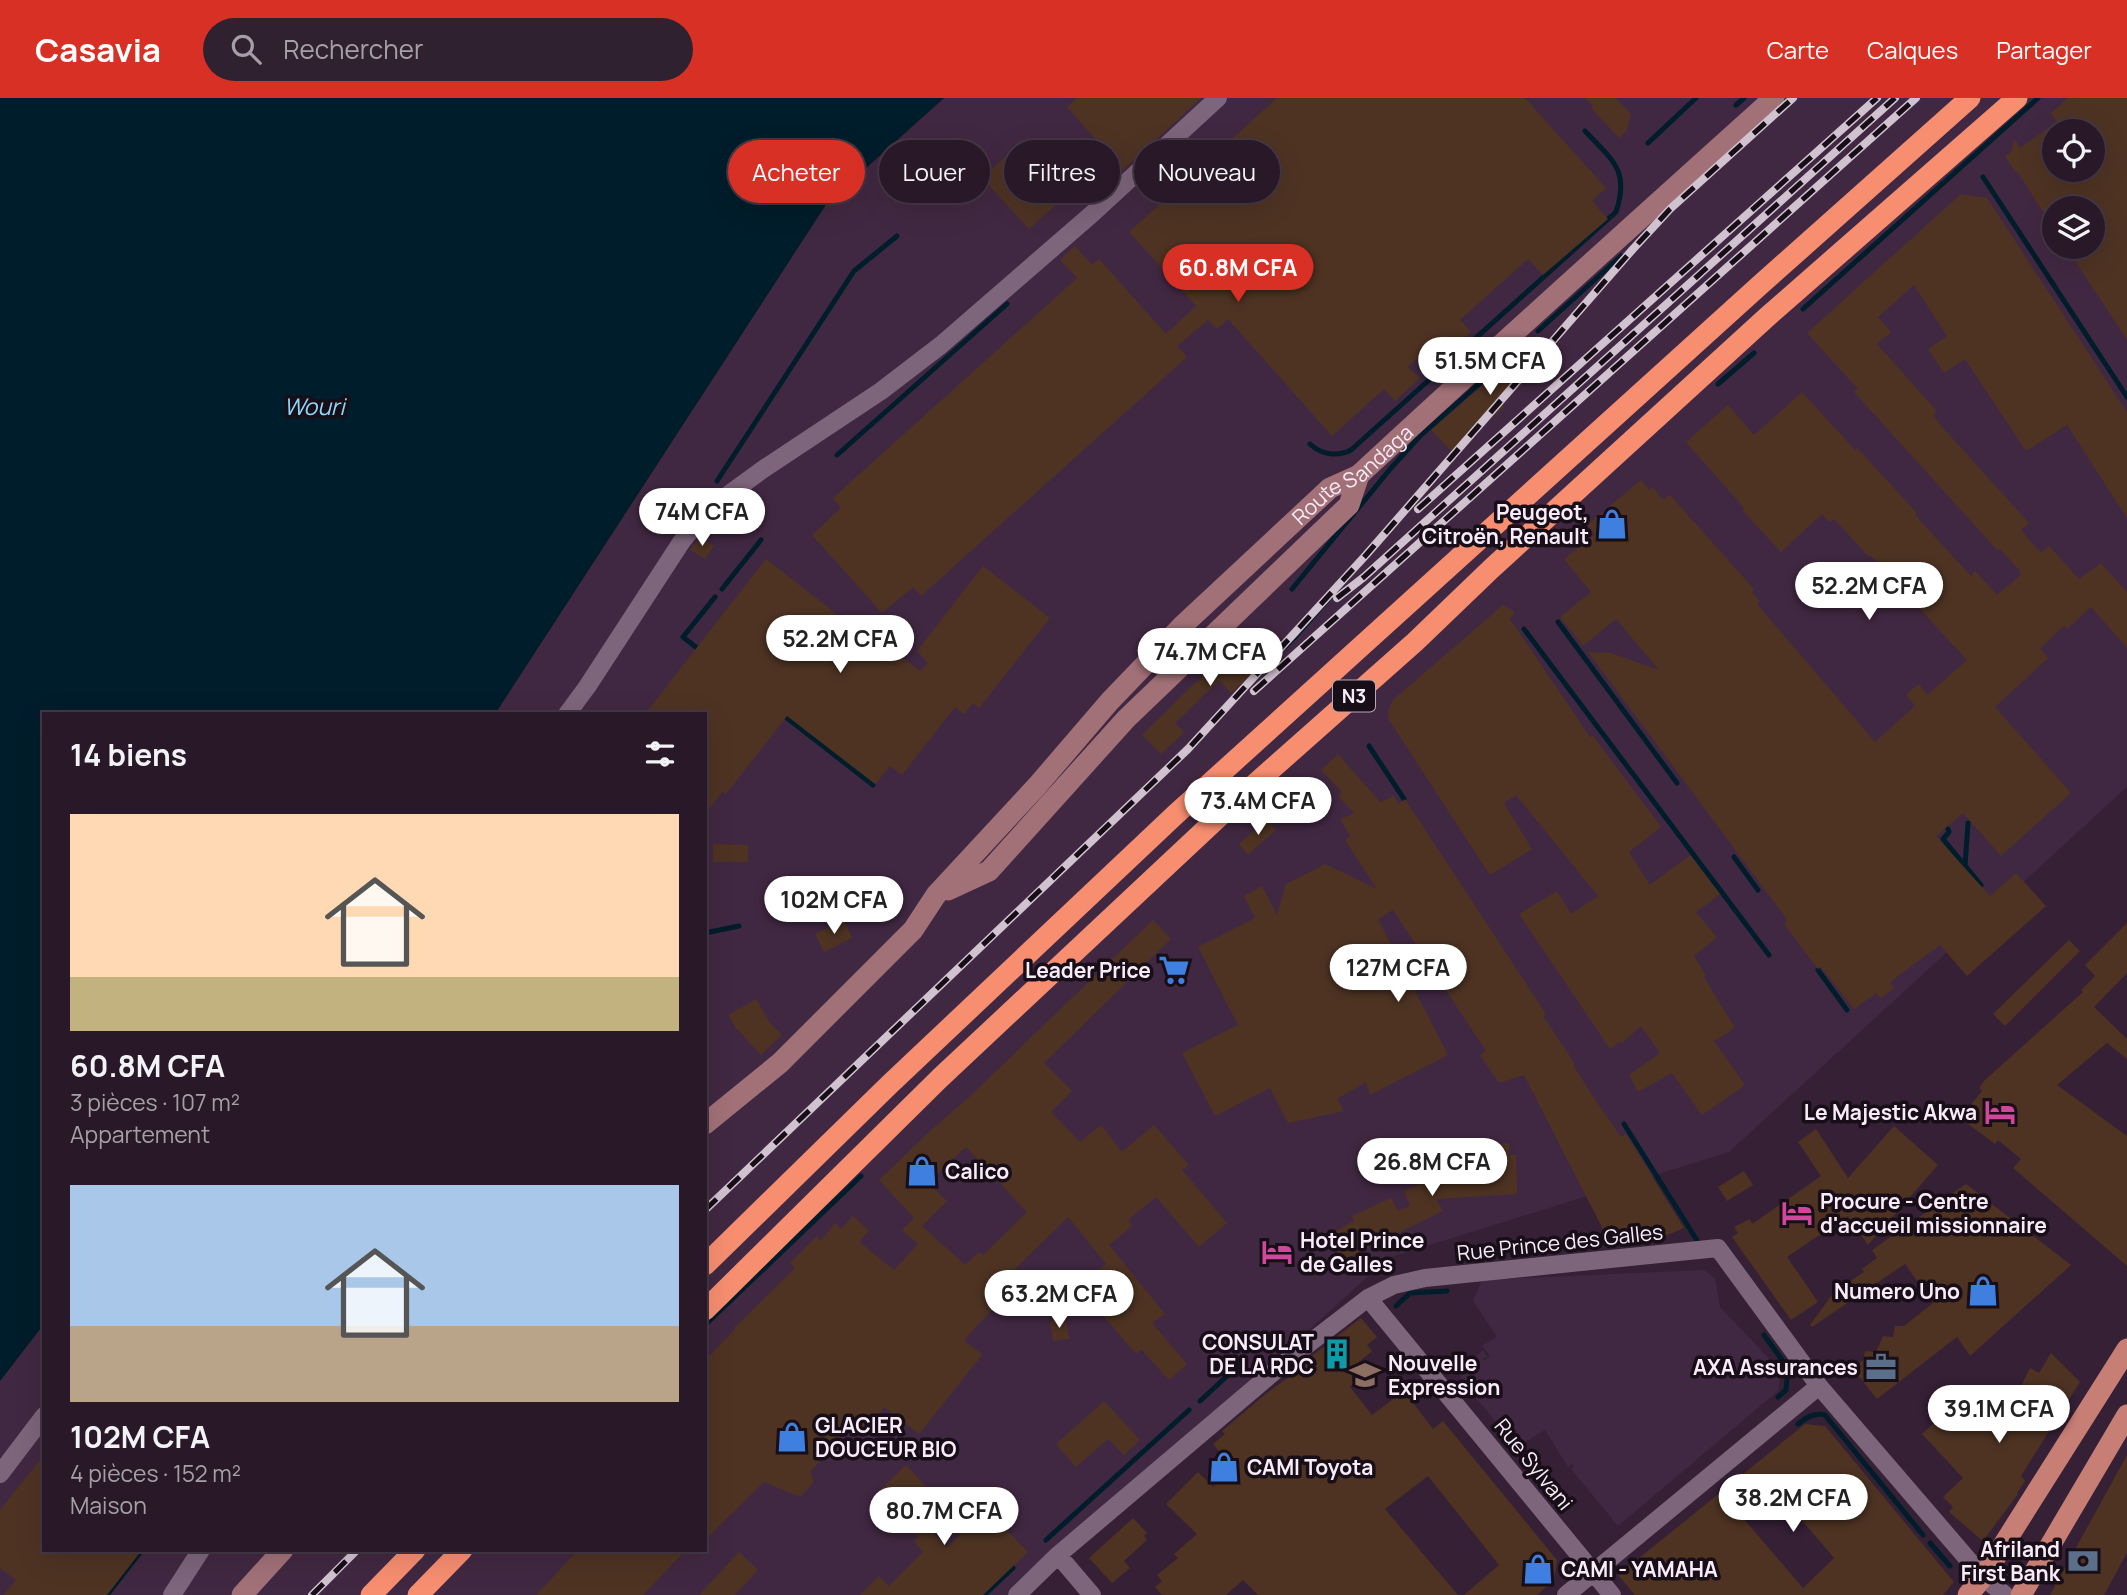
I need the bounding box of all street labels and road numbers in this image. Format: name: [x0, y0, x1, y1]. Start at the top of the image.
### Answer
street label: Route Sandaga: [1286, 418, 1419, 531]
road number: N3: [1333, 680, 1375, 712]
street label: Rue Prince des Galles: [1456, 1217, 1664, 1267]
street label: Rue Sylvani: [1489, 1412, 1579, 1516]

